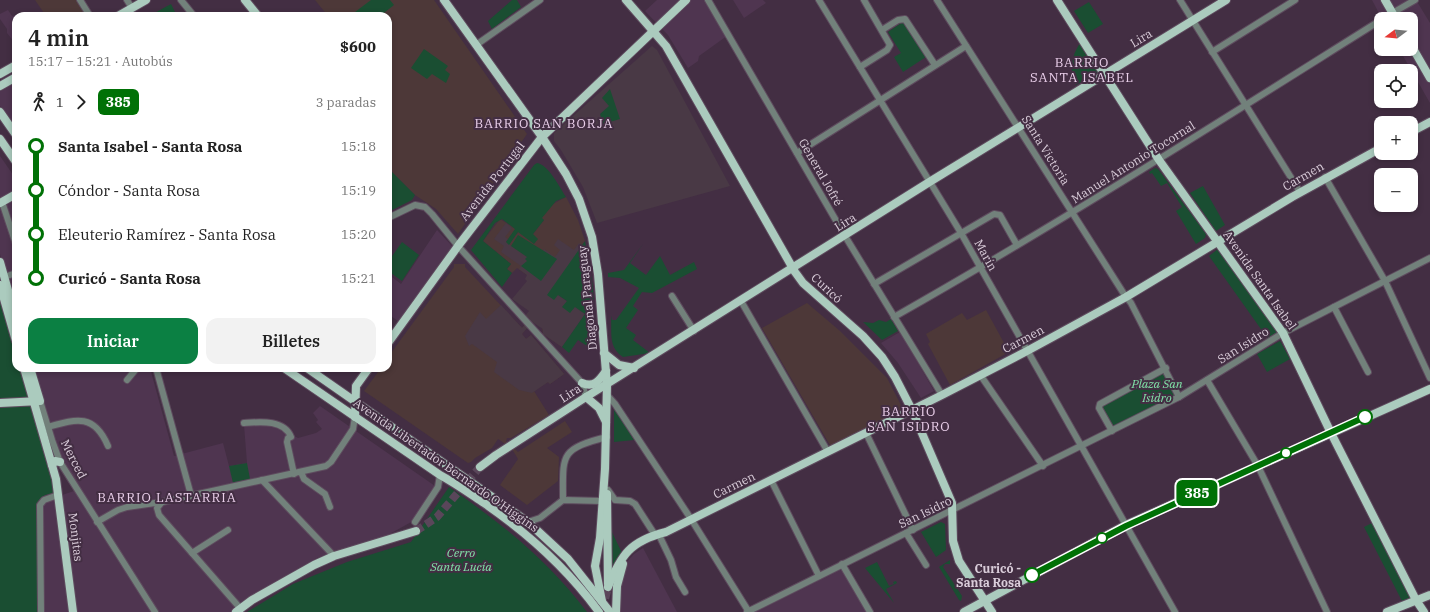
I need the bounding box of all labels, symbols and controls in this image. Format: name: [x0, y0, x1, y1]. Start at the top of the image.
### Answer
north arrow: [1374, 12, 1418, 56]
map controls: [1374, 12, 1418, 212]
text: 4 min: [28, 23, 89, 52]
street label: Lira: [1127, 25, 1155, 50]
text: $600: [340, 37, 376, 56]
text: 15:17 – 15:21 · Autobús: [28, 53, 173, 70]
district label: BARRIO SANTA ISABEL: [1030, 54, 1134, 86]
button: locate: [1374, 64, 1418, 108]
icon: walk: [28, 91, 50, 113]
icon: forward: [70, 91, 92, 113]
text: 385: [106, 93, 131, 111]
text: 1: [56, 94, 64, 111]
text: 3 paradas: [316, 94, 376, 111]
street label: Santa Victoria: [1019, 112, 1074, 188]
district label: BARRIO SAN BORJA: [475, 115, 613, 132]
button: +: [1374, 116, 1418, 160]
street label: Manuel Antonio Tocornal: [1068, 118, 1198, 206]
street label: General Jofré: [796, 136, 846, 208]
text: Santa Isabel - Santa Rosa: [58, 137, 242, 156]
text: 15:18: [341, 138, 376, 155]
street label: Avenida Portugal: [456, 138, 528, 224]
street label: Carmen: [1280, 158, 1327, 194]
button: −: [1374, 168, 1418, 212]
text: Cóndor - Santa Rosa: [58, 181, 200, 200]
text: 15:19: [341, 182, 376, 199]
street label: Lira: [831, 209, 859, 234]
text: Eleuterio Ramírez - Santa Rosa: [58, 225, 276, 244]
text: 15:20: [341, 226, 376, 243]
street label: Avenida Santa Isabel: [1220, 228, 1300, 333]
street label: Marín: [971, 237, 1001, 274]
street label: Diagonal Paraguay: [574, 244, 600, 351]
text: Curicó - Santa Rosa: [58, 269, 201, 288]
text: 15:21: [341, 270, 376, 287]
street label: Curicó: [808, 270, 846, 306]
button: Iniciar: [28, 318, 198, 364]
button: Billetes: [206, 318, 376, 364]
street label: Carmen: [1000, 322, 1047, 356]
street label: San Isidro: [1215, 323, 1271, 367]
park label: Plaza San Isidro: [1130, 376, 1183, 405]
street label: Lira: [556, 380, 584, 405]
street label: Avenida Libertador Bernardo O'Higgins: [350, 395, 542, 535]
district label: BARRIO SAN ISIDRO: [867, 403, 951, 435]
unlabelled marker: [1357, 409, 1373, 425]
street label: Merced: [58, 437, 90, 481]
unlabelled marker: [1280, 447, 1292, 459]
street label: Carmen: [710, 468, 758, 502]
line badge: 385: [1174, 480, 1220, 506]
text: 385: [1184, 484, 1210, 502]
district label: BARRIO LASTARRIA: [97, 489, 237, 506]
street label: San Isidro: [896, 493, 954, 531]
street label: Monjitas: [66, 512, 86, 562]
unlabelled marker: [1096, 532, 1108, 544]
park label: Cerro Santa Lucía: [429, 545, 492, 574]
place label: Curicó - Santa Rosa: [956, 561, 1021, 590]
marker: Curicó - Santa Rosa: [1024, 567, 1040, 583]

